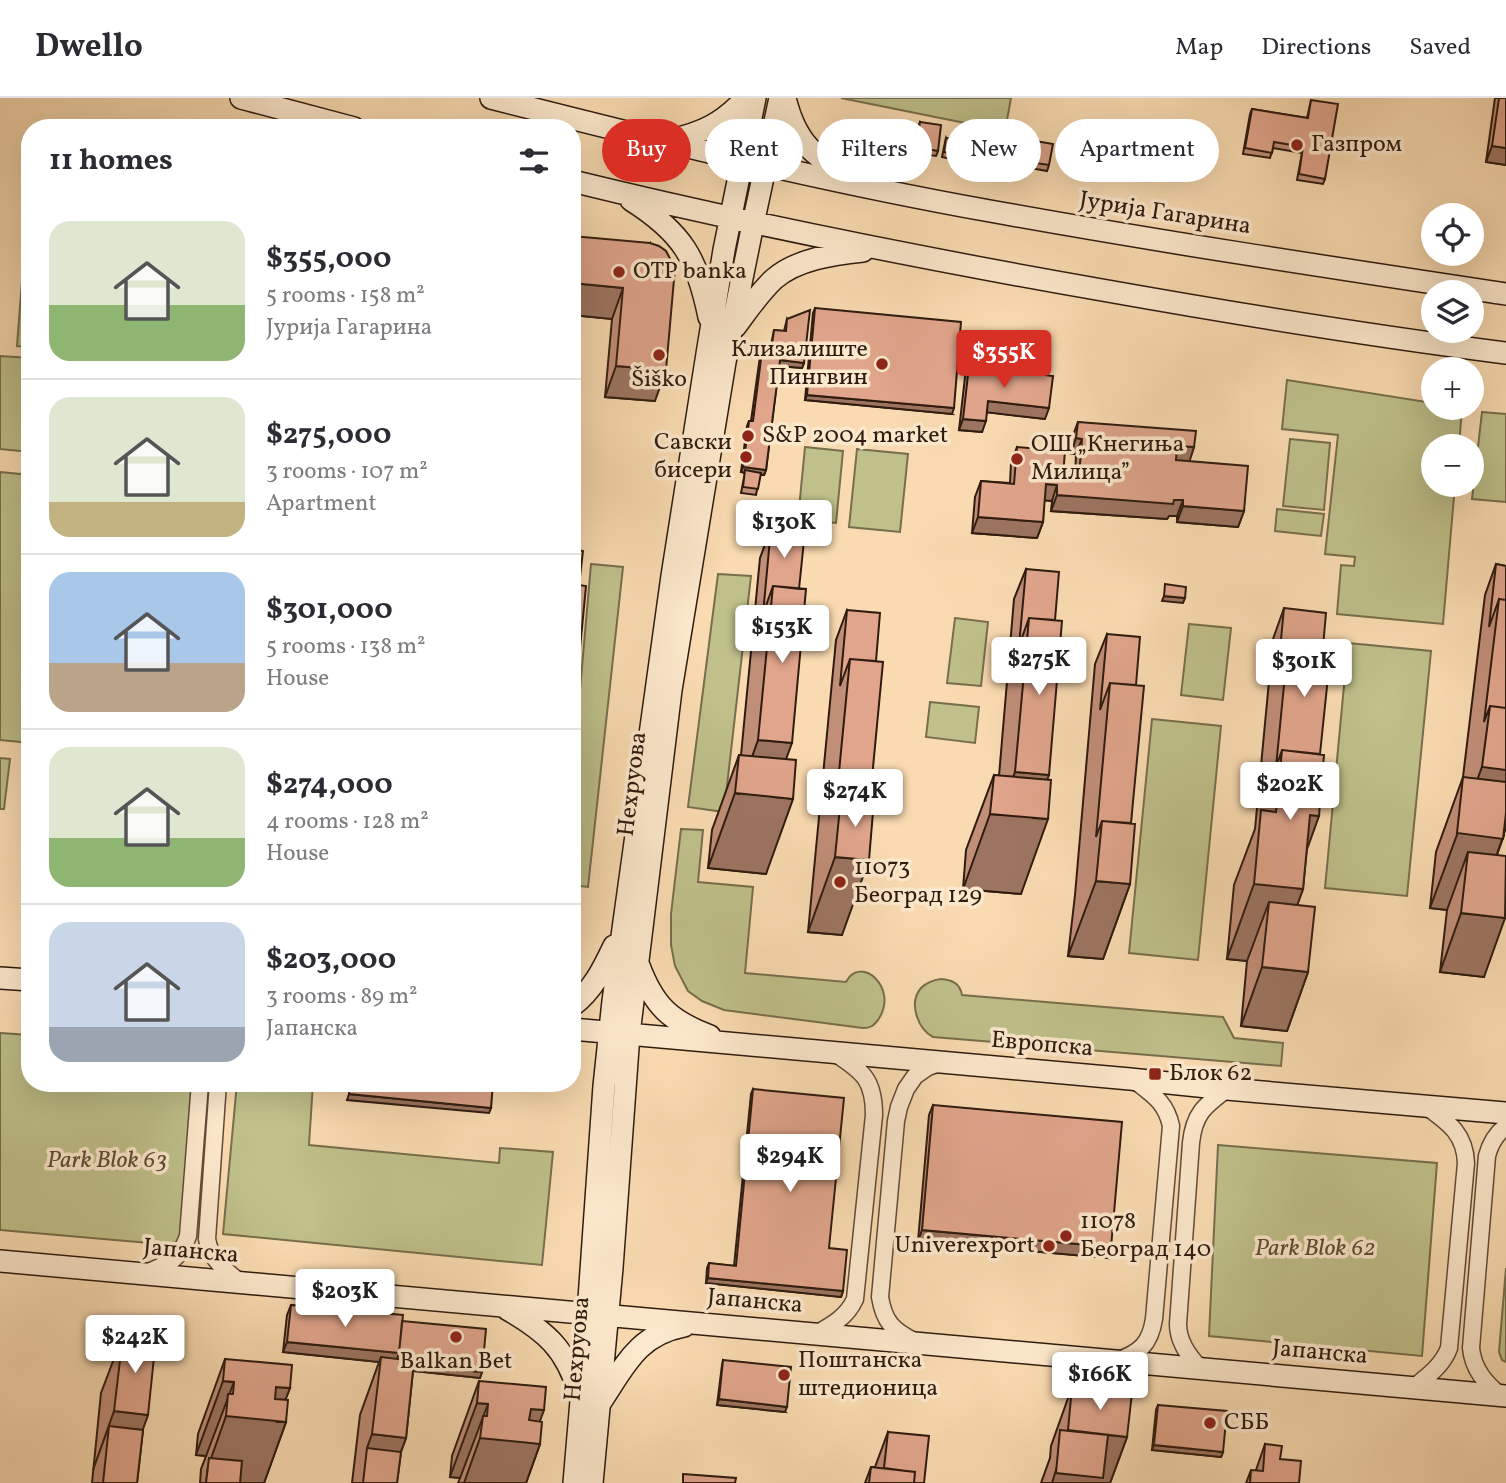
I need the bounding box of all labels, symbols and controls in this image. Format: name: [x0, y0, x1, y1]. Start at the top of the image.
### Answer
text: Dwello: [35, 25, 143, 71]
text: Map: [1175, 31, 1223, 65]
text: Directions: [1261, 31, 1371, 65]
text: Saved: [1409, 31, 1471, 65]
chip: Buy: [602, 119, 691, 182]
chip: Rent: [705, 119, 803, 182]
chip: Filters: [817, 119, 932, 182]
chip: New: [946, 119, 1041, 182]
chip: Apartment: [1055, 119, 1219, 182]
place label: Газпром: [1311, 128, 1402, 162]
marker: Газпром: [1289, 137, 1305, 153]
text: 11 homes: [49, 140, 173, 182]
icon: filters: [515, 142, 553, 180]
street label: Јурија Гагарина: [1077, 184, 1253, 244]
map controls: [1421, 203, 1484, 497]
button: locate: [1421, 203, 1484, 266]
text: $355,000: [266, 238, 392, 280]
icon: home: [105, 249, 189, 333]
place label: OTP banka: [633, 255, 747, 289]
marker: OTP banka: [611, 264, 627, 280]
text: 5 rooms · 158 m²: [266, 280, 425, 312]
button: layers: [1421, 280, 1484, 343]
text: Јурија Гагарина: [266, 312, 432, 344]
pin: $355K: [955, 330, 1053, 390]
place label: Клизалиште Пингвин: [731, 333, 868, 395]
text: $355K: [972, 337, 1036, 369]
marker: Šiško: [651, 347, 667, 363]
marker: Клизалиште Пингвин: [874, 356, 890, 372]
button: +: [1421, 357, 1484, 420]
place label: Šiško: [631, 363, 687, 397]
text: $275,000: [266, 414, 391, 456]
place label: S&P 2004 market: [762, 419, 948, 453]
icon: home: [105, 425, 189, 509]
place label: Савски бисери: [654, 426, 732, 488]
marker: S&P 2004 market: [740, 428, 756, 444]
place label: ОШ „Кнегиња Милица”: [1031, 428, 1185, 490]
button: −: [1421, 434, 1484, 497]
marker: Савски бисери: [738, 449, 754, 465]
marker: ОШ „Кнегиња Милица”: [1009, 451, 1025, 467]
text: 3 rooms · 107 m²: [266, 456, 428, 488]
text: Apartment: [266, 488, 377, 520]
pin: $130K: [735, 500, 833, 560]
text: $130K: [752, 507, 816, 539]
text: $301,000: [266, 589, 393, 631]
icon: home: [105, 600, 189, 684]
pin: $153K: [733, 606, 831, 665]
text: $153K: [751, 612, 813, 644]
text: 5 rooms · 138 m²: [266, 631, 426, 663]
pin: $275K: [990, 638, 1088, 697]
pin: $301K: [1255, 640, 1353, 699]
text: $275K: [1007, 644, 1071, 676]
text: $301K: [1272, 646, 1336, 678]
text: House: [266, 663, 329, 695]
street label: Нехруова: [610, 730, 656, 838]
pin: $202K: [1241, 762, 1339, 822]
text: $274,000: [266, 764, 393, 806]
text: $202K: [1256, 769, 1324, 801]
pin: $274K: [806, 770, 904, 829]
icon: home: [105, 775, 189, 859]
text: $274K: [823, 776, 887, 808]
text: 4 rooms · 128 m²: [266, 806, 429, 838]
text: House: [266, 838, 329, 870]
place label: 11073 Београд 129: [854, 851, 982, 913]
marker: 11073 Београд 129: [832, 874, 848, 890]
text: $203,000: [266, 939, 396, 981]
icon: home: [105, 950, 189, 1034]
text: 3 rooms · 89 m²: [266, 981, 418, 1013]
text: Јапанска: [266, 1013, 358, 1045]
street label: Европска: [989, 1024, 1095, 1066]
place label: Блок 62: [1169, 1057, 1252, 1091]
marker: Блок 62: [1147, 1066, 1163, 1082]
pin: $294K: [741, 1134, 839, 1194]
text: $294K: [756, 1141, 824, 1173]
park label: Park Blok 63: [47, 1144, 167, 1178]
place label: 11078 Београд 140: [1080, 1205, 1211, 1267]
marker: 11078 Београд 140: [1058, 1228, 1074, 1244]
place label: Univerexport: [895, 1229, 1035, 1263]
street label: Јапанска: [142, 1231, 240, 1273]
park label: Park Blok 62: [1255, 1232, 1375, 1266]
marker: Univerexport: [1041, 1238, 1057, 1254]
pin: $203K: [296, 1270, 394, 1329]
text: $203K: [312, 1276, 378, 1308]
street label: Јапанска: [706, 1281, 804, 1323]
street label: Нехруова: [556, 1295, 600, 1403]
pin: $242K: [86, 1316, 184, 1375]
text: $242K: [101, 1322, 169, 1354]
marker: Balkan Bet: [448, 1329, 464, 1345]
street label: Јапанска: [1271, 1332, 1369, 1374]
place label: Поштанска штедионица: [798, 1344, 938, 1406]
place label: Balkan Bet: [400, 1345, 513, 1379]
pin: $166K: [1051, 1352, 1149, 1412]
text: $166K: [1068, 1359, 1132, 1391]
marker: Поштанска штедионица: [776, 1367, 792, 1383]
place label: СББ: [1224, 1406, 1269, 1440]
marker: СББ: [1202, 1415, 1218, 1431]

